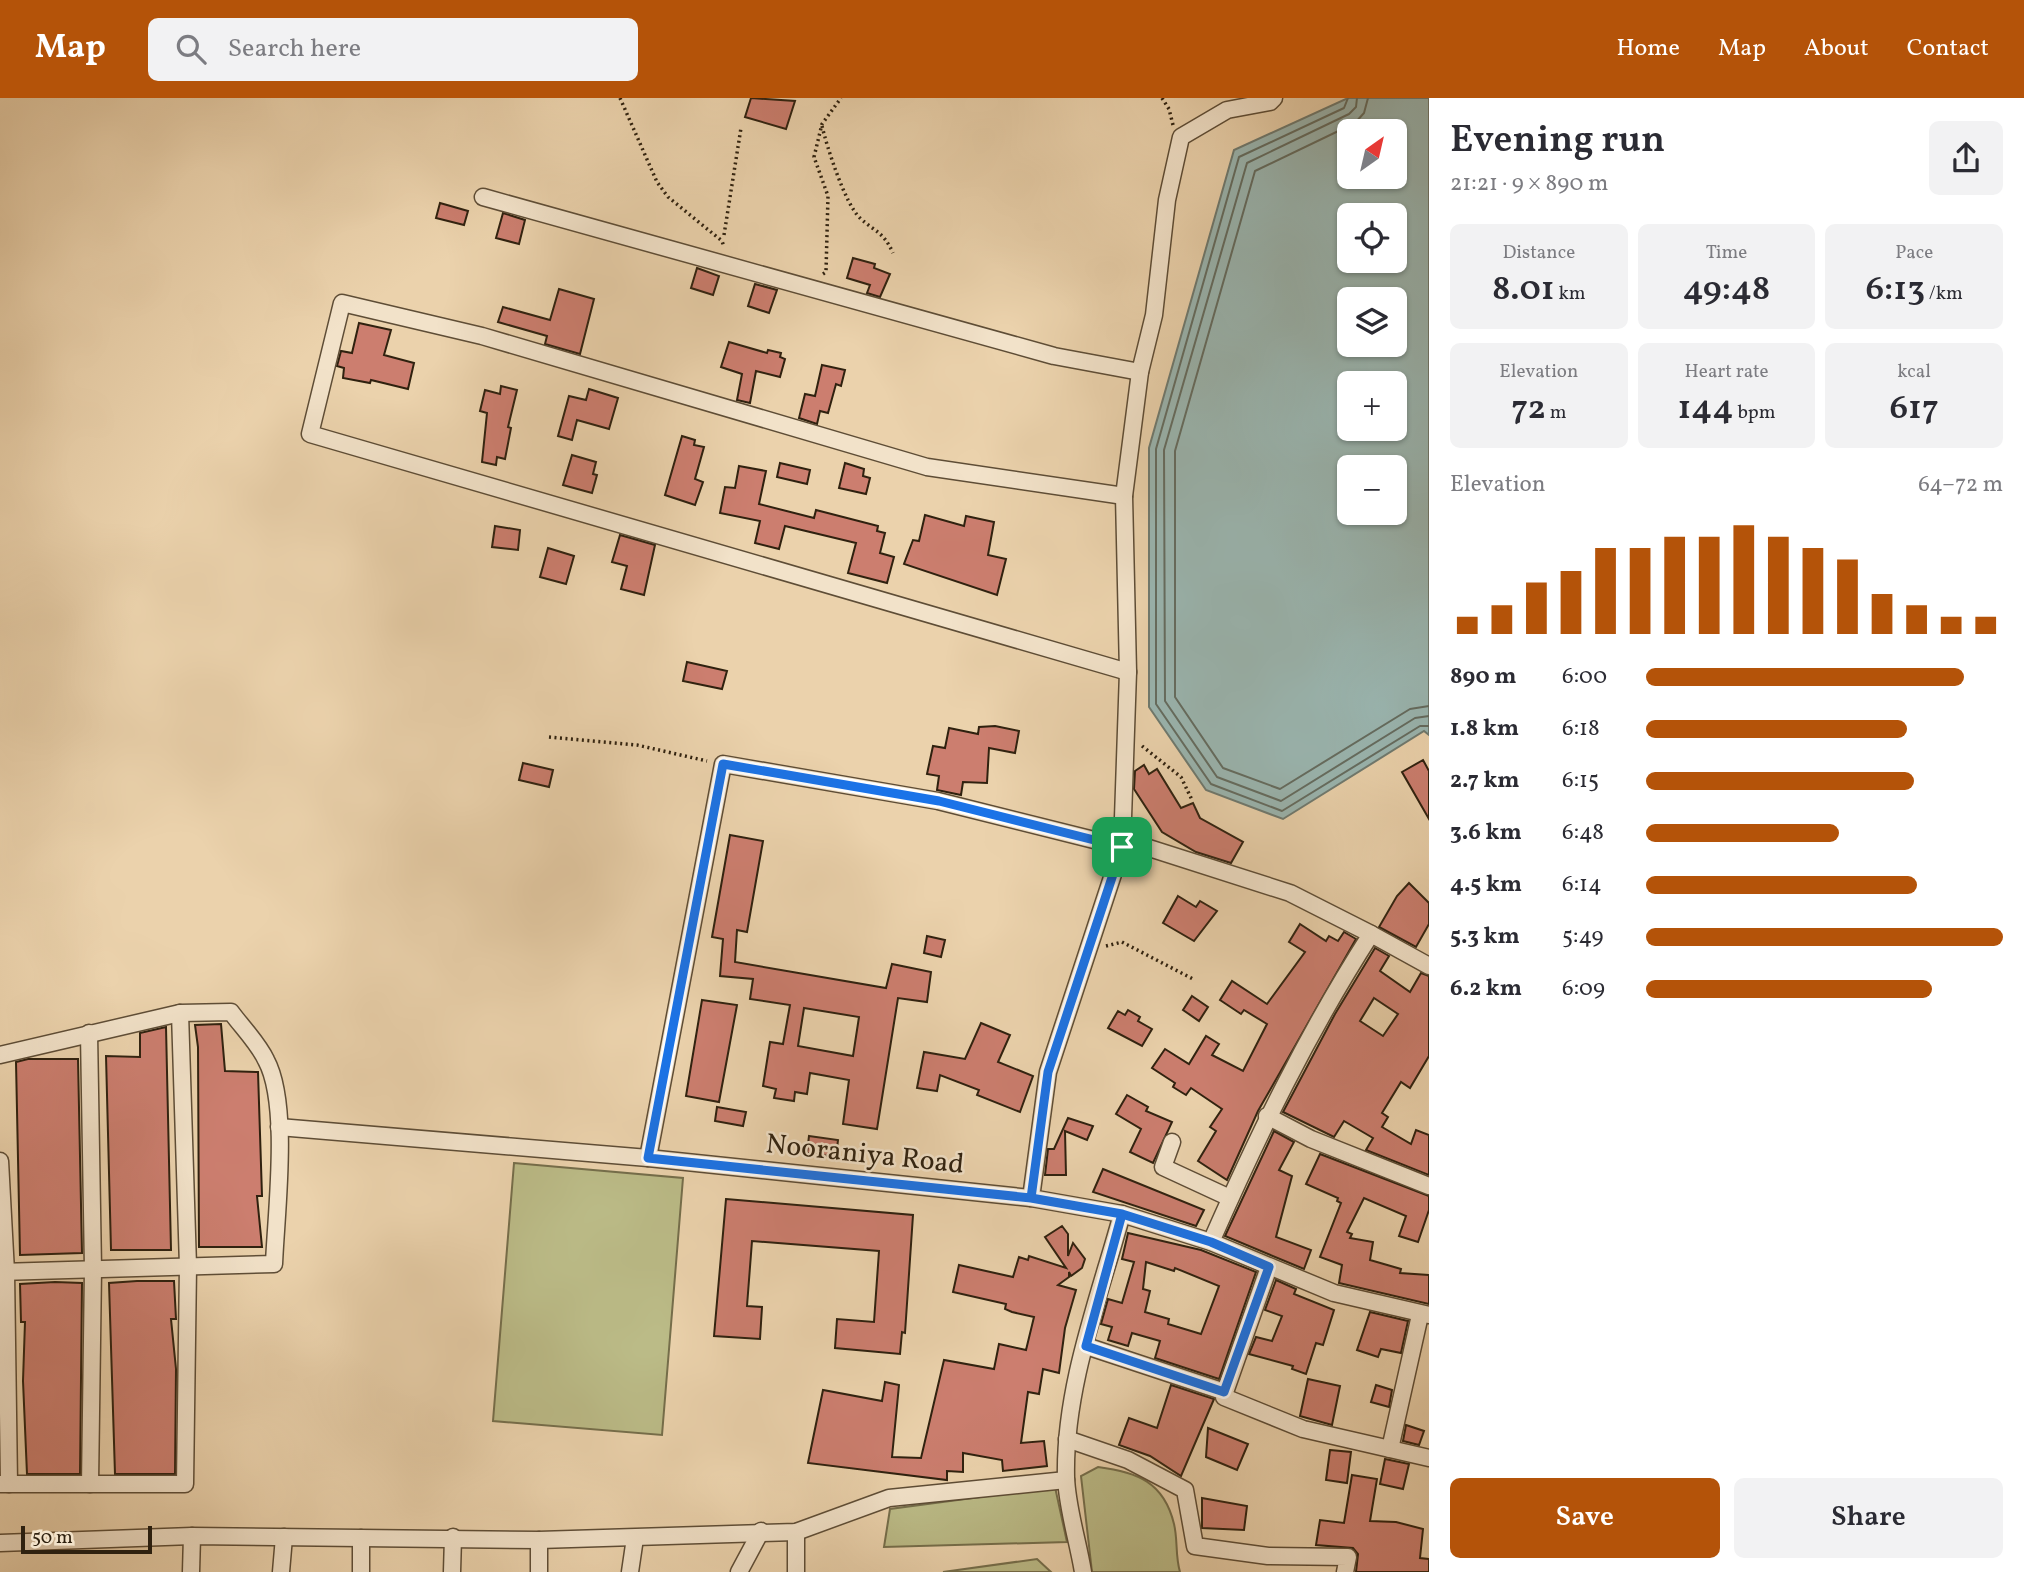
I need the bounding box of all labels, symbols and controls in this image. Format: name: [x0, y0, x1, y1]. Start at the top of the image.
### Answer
search box: [148, 18, 638, 81]
text: Map: [35, 26, 106, 72]
icon: search: [172, 30, 210, 68]
text: Search here: [228, 31, 361, 67]
text: Home: [1616, 32, 1680, 66]
text: Map: [1718, 32, 1766, 66]
text: About: [1804, 32, 1869, 66]
text: Contact: [1907, 32, 1989, 66]
text: Evening run: [1450, 115, 1665, 168]
north arrow: [1337, 119, 1407, 189]
map controls: [1337, 119, 1407, 525]
button: share: [1929, 121, 2003, 195]
text: 21:21 · 9 × 890 m: [1450, 168, 1608, 200]
button: locate: [1337, 203, 1407, 273]
text: Distance: [1502, 240, 1575, 266]
text: Time: [1706, 240, 1747, 266]
text: Pace: [1895, 240, 1933, 266]
text: 8.01: [1492, 266, 1555, 314]
text: 49:48: [1683, 266, 1770, 314]
text: 6:13: [1865, 266, 1925, 314]
text: km: [1555, 281, 1586, 307]
text: /km: [1925, 281, 1963, 307]
button: layers: [1337, 287, 1407, 357]
text: Elevation: [1499, 359, 1578, 385]
text: Heart rate: [1685, 359, 1768, 385]
text: kcal: [1897, 359, 1931, 385]
button: +: [1337, 371, 1407, 441]
text: 72: [1511, 385, 1546, 433]
text: 144: [1678, 385, 1734, 433]
text: 617: [1890, 385, 1939, 433]
text: m: [1546, 400, 1567, 426]
text: bpm: [1734, 400, 1775, 426]
button: −: [1337, 455, 1407, 525]
text: Elevation: [1450, 469, 1546, 501]
text: 64–72 m: [1918, 469, 2003, 501]
text: 890 m: [1450, 661, 1516, 693]
text: 6:00: [1562, 661, 1607, 693]
text: 1.8 km: [1450, 713, 1519, 745]
text: 6:18: [1562, 713, 1600, 745]
text: 2.7 km: [1450, 765, 1520, 797]
text: 6:15: [1562, 765, 1599, 797]
pin: [1092, 817, 1152, 877]
text: 3.6 km: [1450, 817, 1522, 849]
text: 6:48: [1562, 817, 1604, 849]
icon: arrive: [1103, 828, 1141, 866]
text: 4.5 km: [1450, 869, 1522, 901]
text: 6:14: [1562, 869, 1602, 901]
text: 5.3 km: [1450, 921, 1520, 953]
text: 5:49: [1562, 921, 1603, 953]
text: 6.2 km: [1450, 973, 1522, 1005]
text: 6:09: [1562, 973, 1605, 1005]
street label: Nooraniya Road: [764, 1125, 966, 1185]
button: Save: [1450, 1478, 1720, 1558]
button: Share: [1734, 1478, 2003, 1558]
scale bar: [21, 1523, 152, 1555]
text: 50 m: [32, 1525, 73, 1551]

